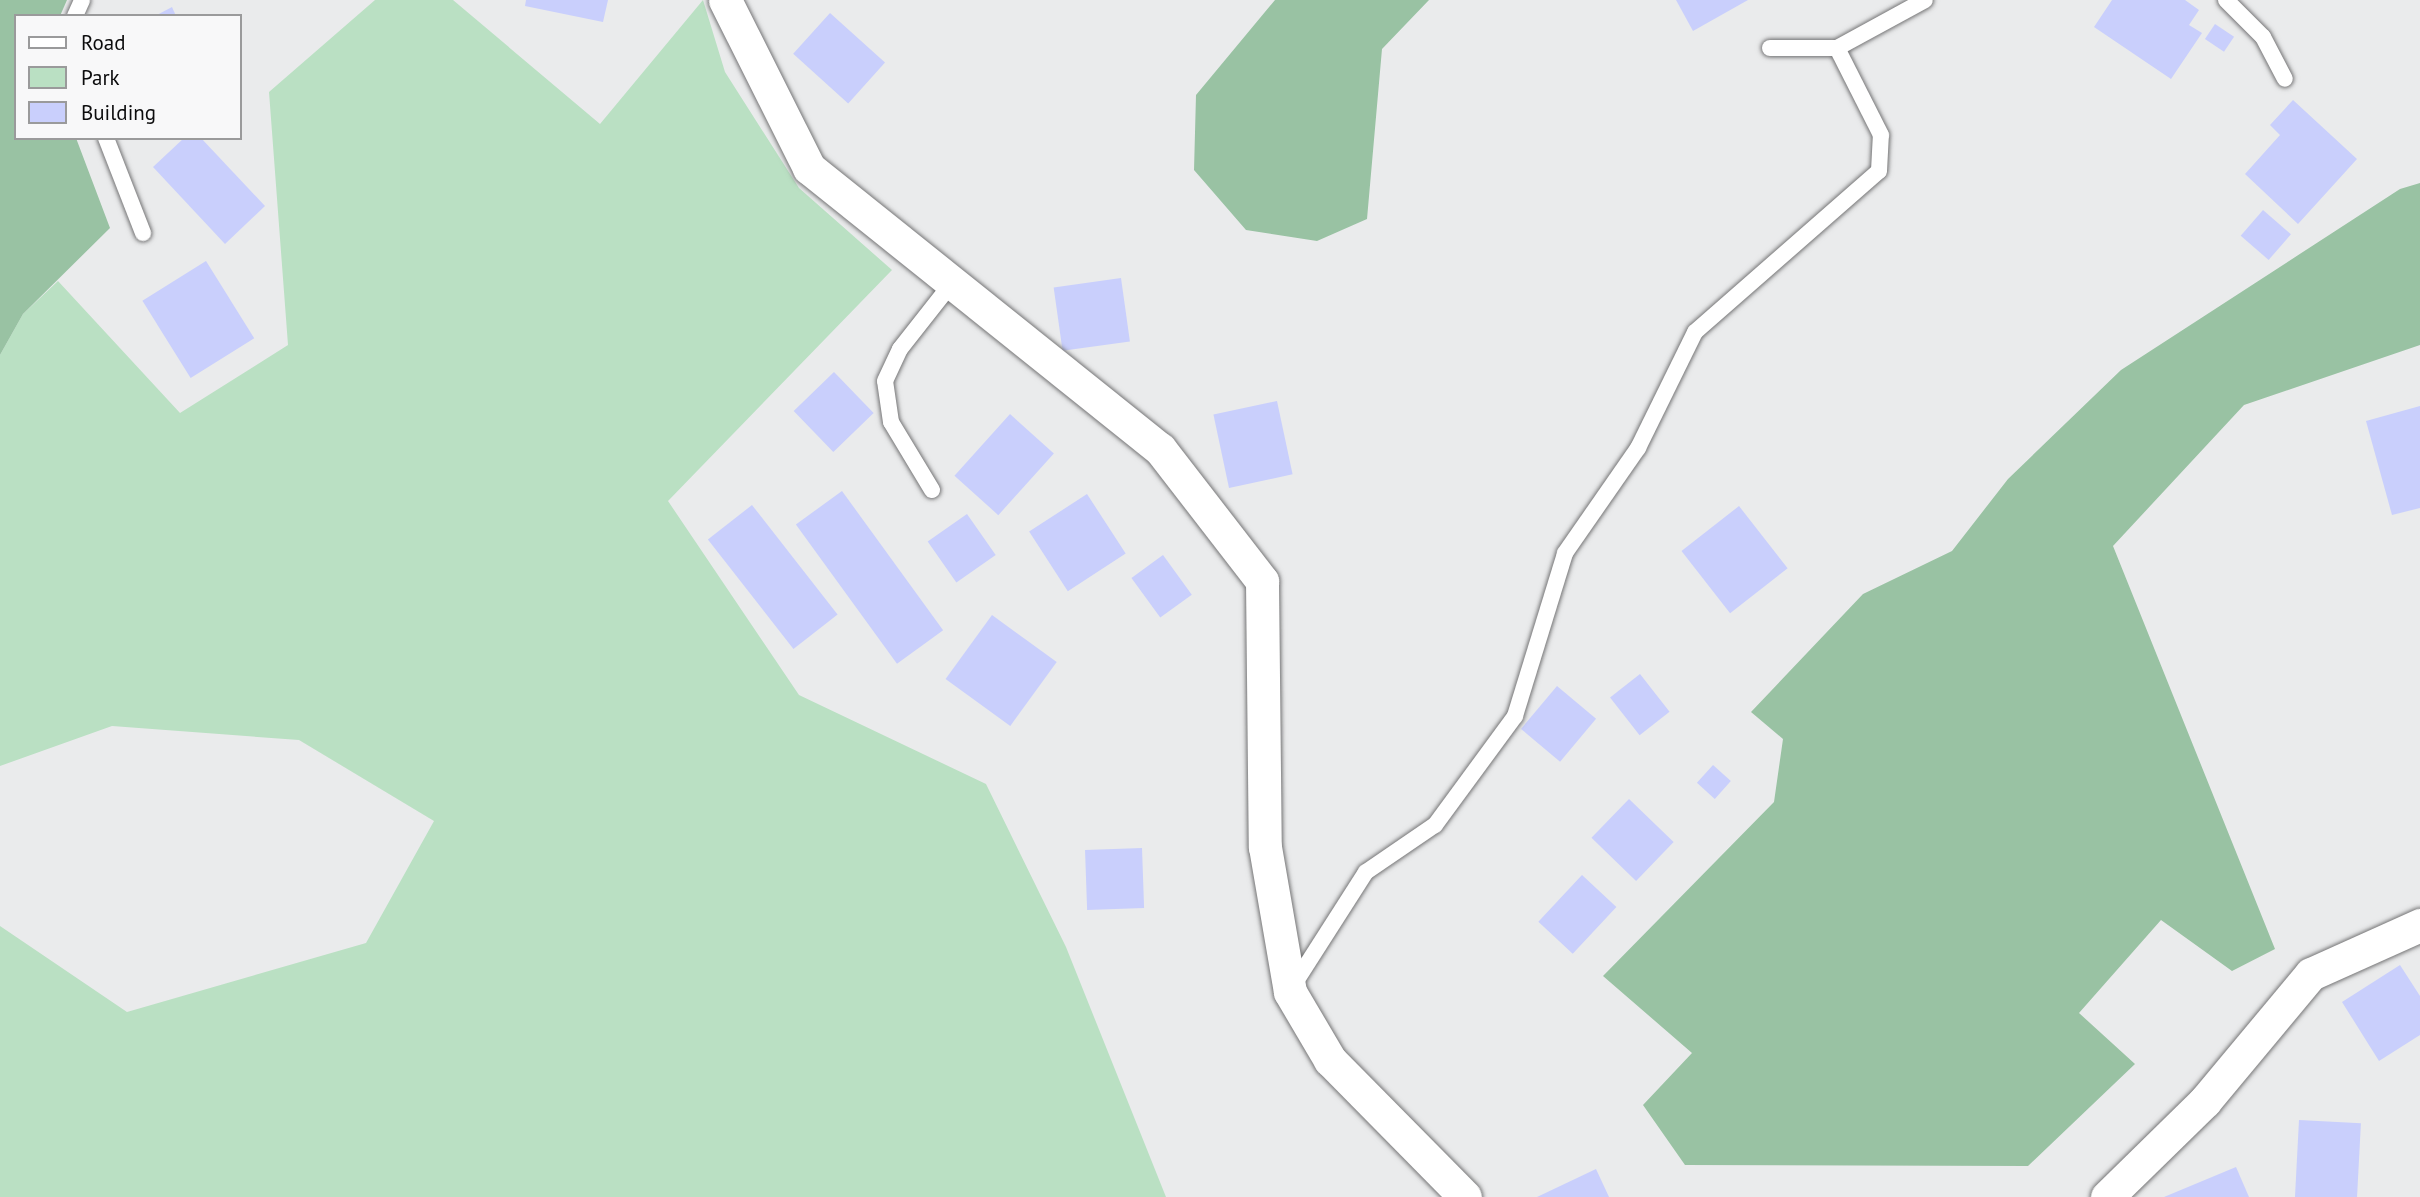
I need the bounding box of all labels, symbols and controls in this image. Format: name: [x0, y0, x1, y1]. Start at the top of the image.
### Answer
legend: [14, 14, 242, 140]
text: Road: [81, 29, 125, 56]
text: Park: [81, 64, 120, 91]
text: Building: [81, 99, 156, 126]

